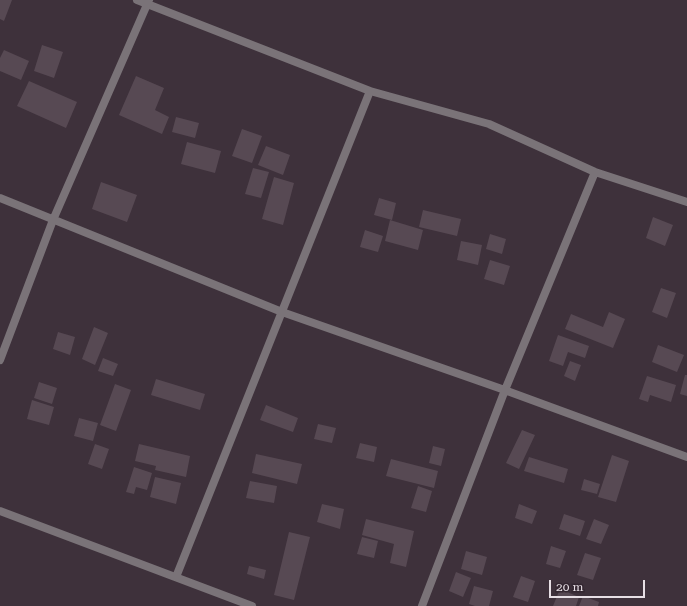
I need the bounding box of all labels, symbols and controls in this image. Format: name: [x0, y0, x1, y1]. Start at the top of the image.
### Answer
scale bar: [551, 572, 647, 598]
text: 20 m: [556, 580, 583, 594]

